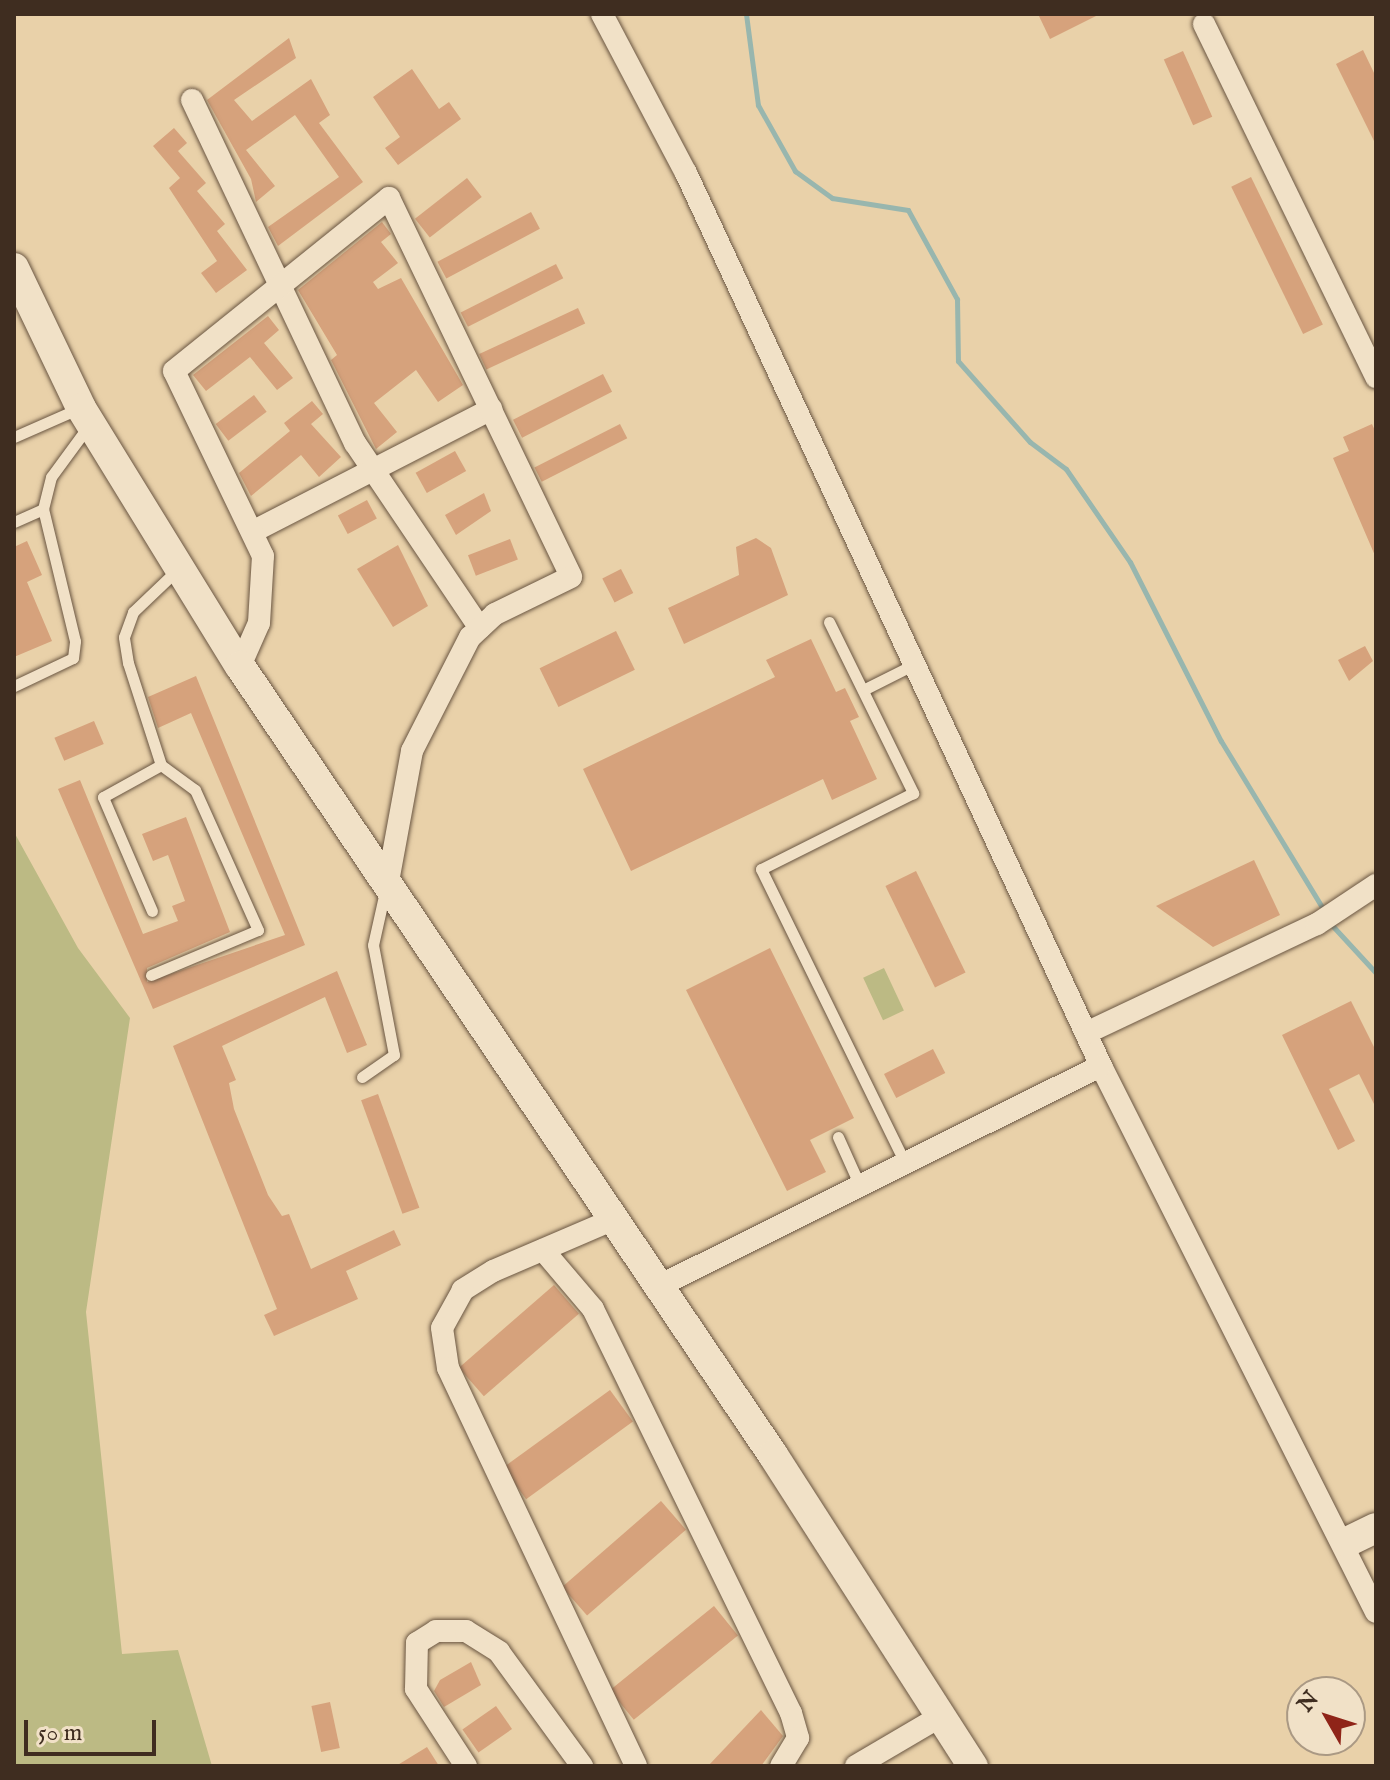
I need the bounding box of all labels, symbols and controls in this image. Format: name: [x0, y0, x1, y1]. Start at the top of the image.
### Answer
north arrow: [1286, 1676, 1366, 1756]
text: N: [1292, 1686, 1326, 1718]
scale bar: [28, 1704, 160, 1754]
text: 50 m: [38, 1718, 82, 1749]

